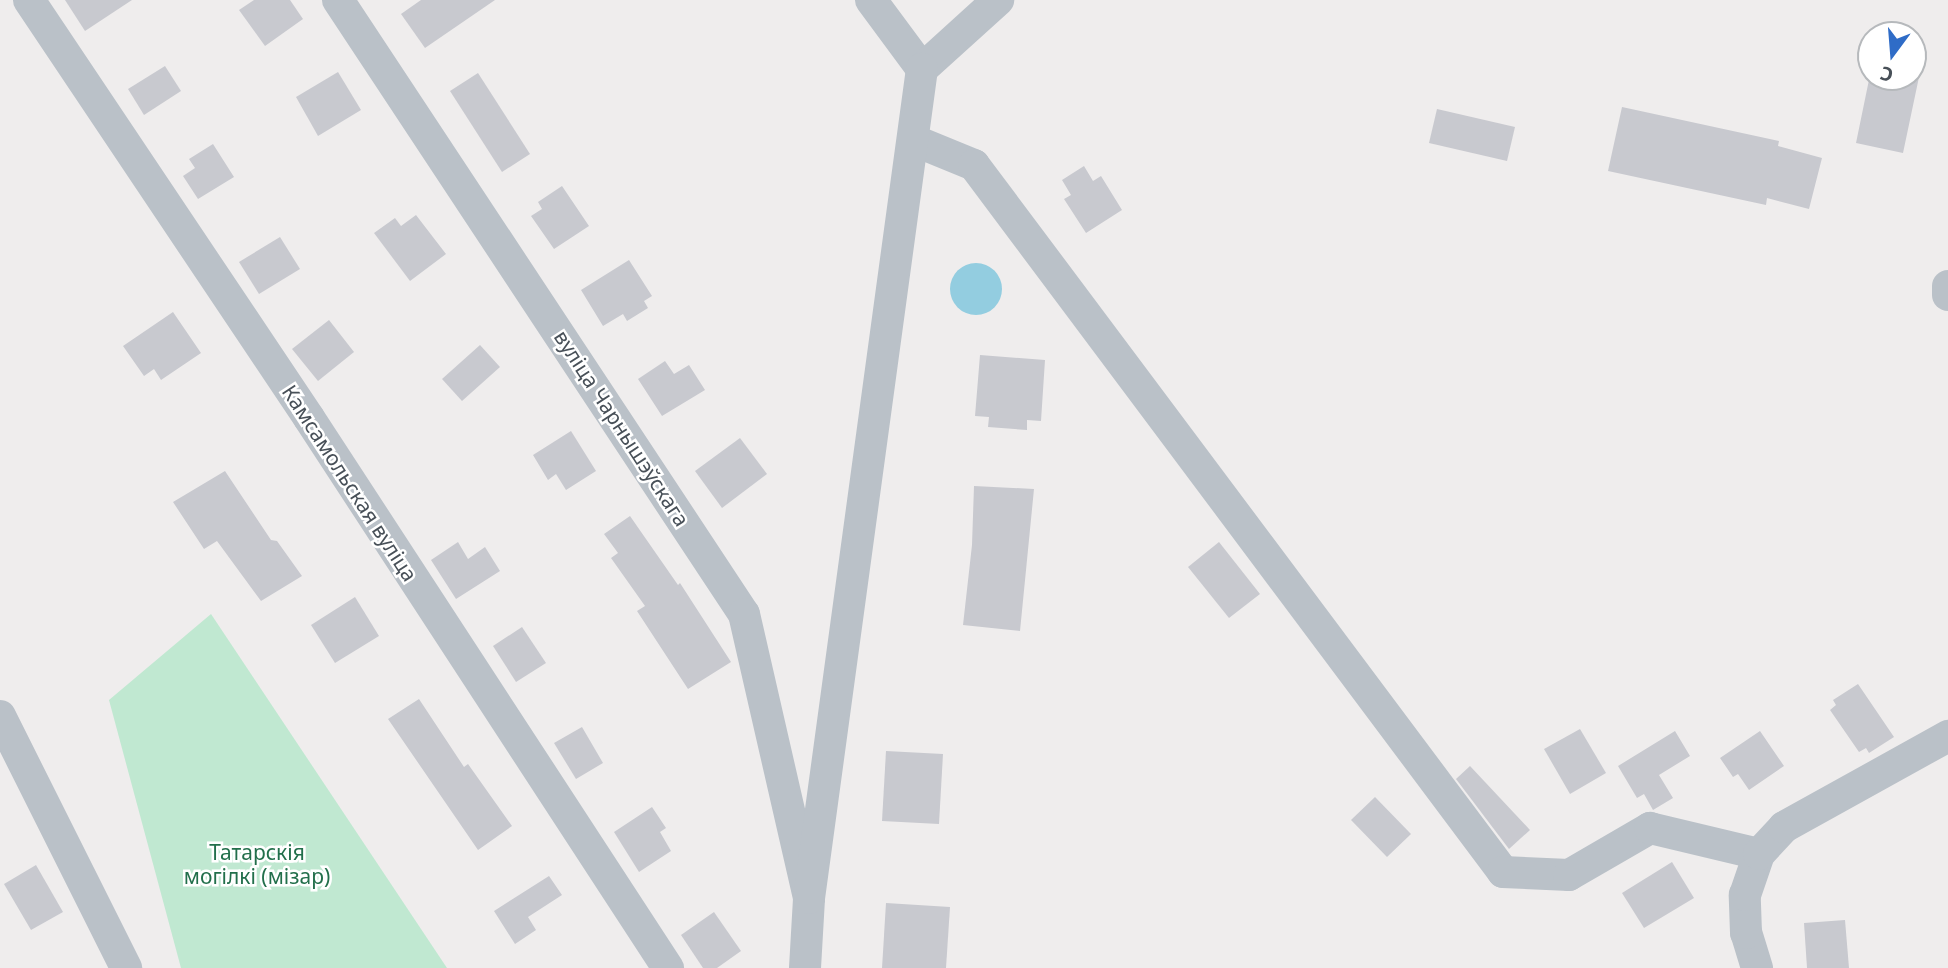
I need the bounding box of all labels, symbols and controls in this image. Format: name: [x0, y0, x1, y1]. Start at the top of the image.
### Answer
north arrow: [1857, 21, 1927, 91]
text: С: [1877, 60, 1896, 88]
street label: вуліца Чарнышэўскага: [549, 325, 695, 531]
street label: Камсамольская вуліца: [277, 380, 423, 586]
park label: Татарскія могілкі (мізар): [184, 839, 330, 889]

